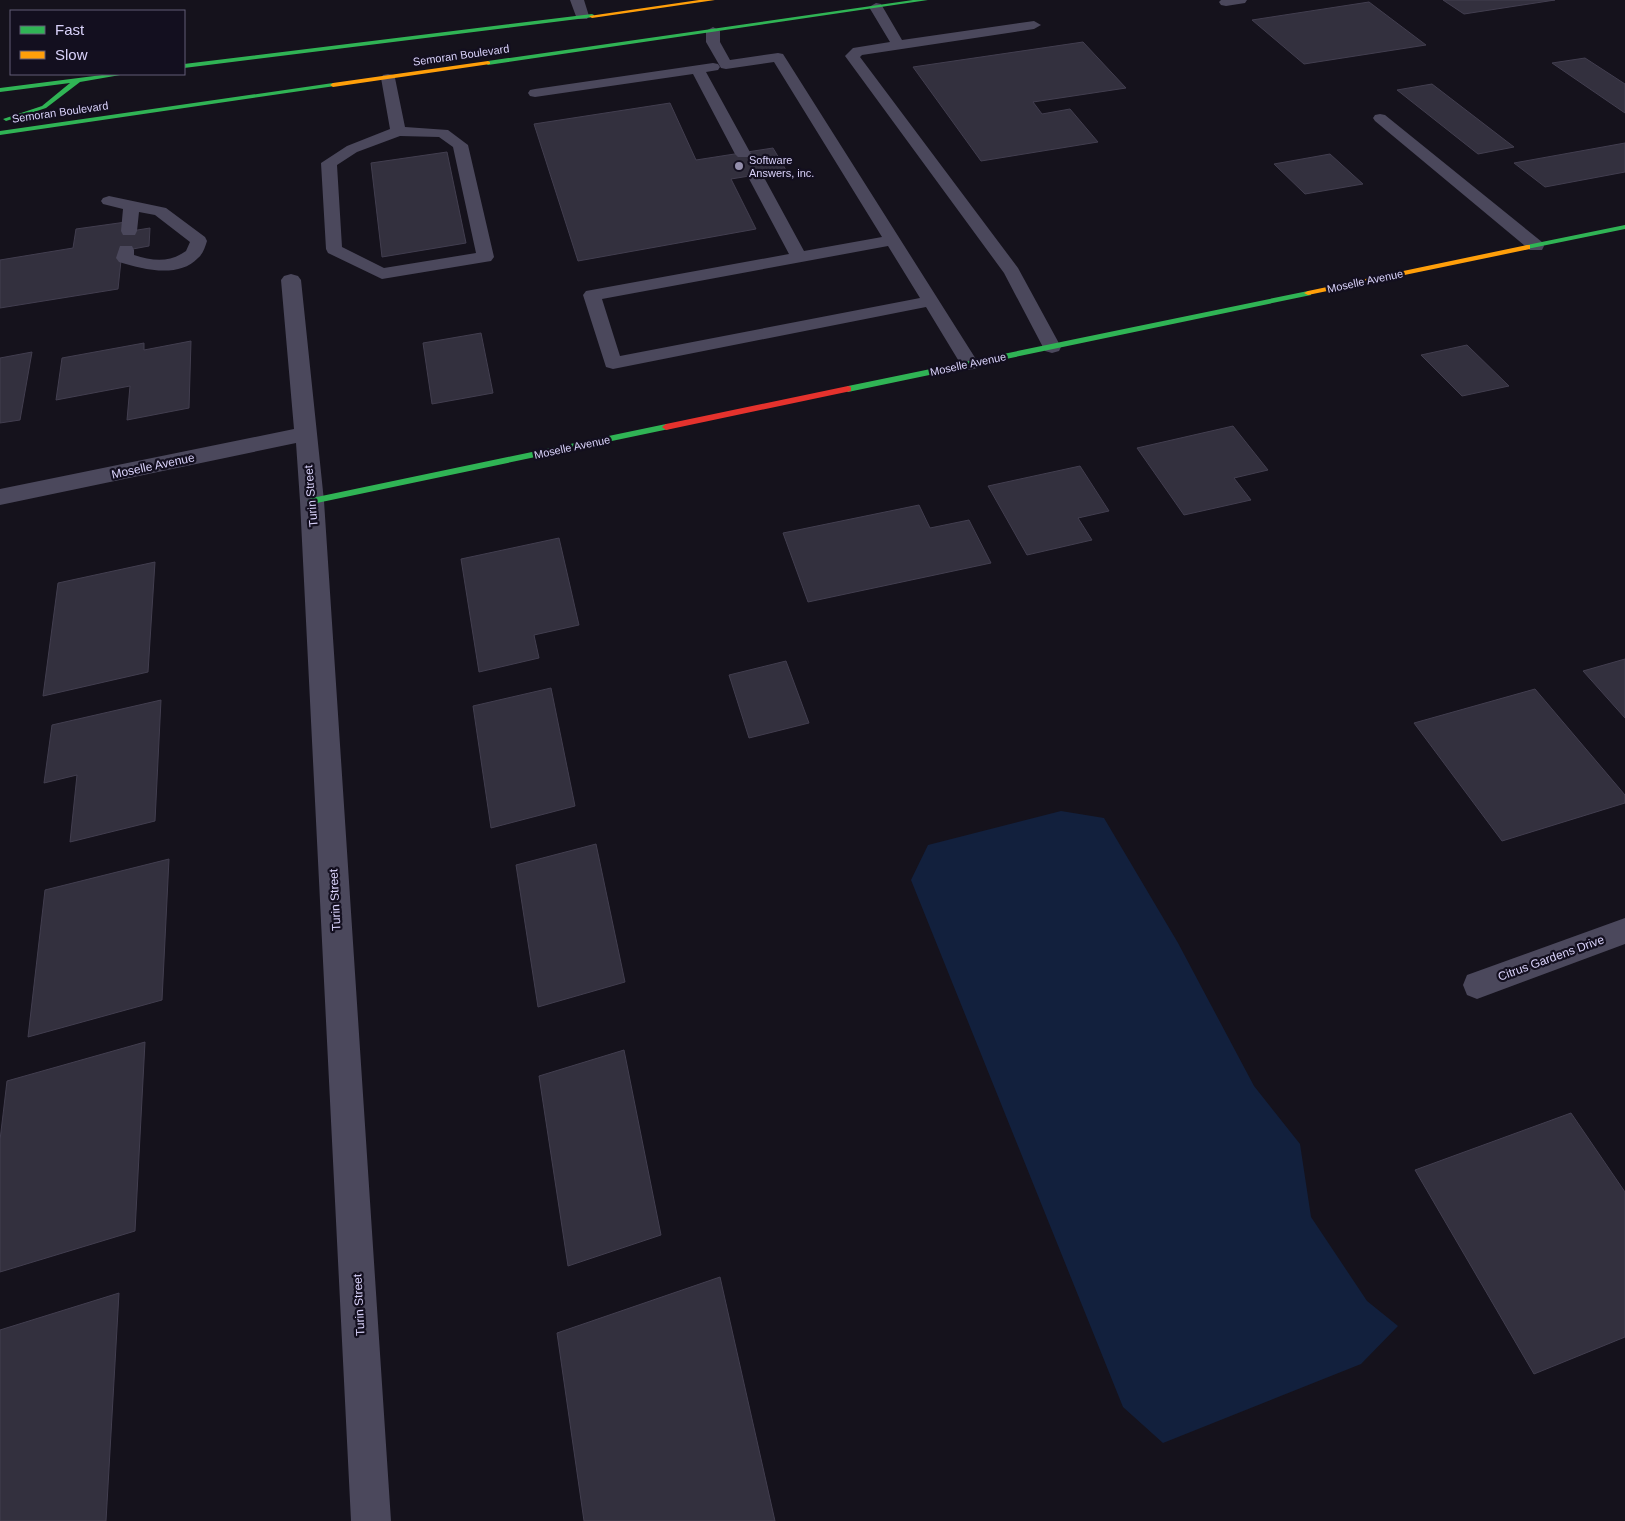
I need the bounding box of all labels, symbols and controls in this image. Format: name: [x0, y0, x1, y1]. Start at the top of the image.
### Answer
legend: [10, 10, 185, 75]
text: Fast: [55, 21, 85, 38]
street label: Semoran Boulevard: [412, 42, 510, 68]
text: Slow: [55, 46, 88, 63]
street label: Semoran Boulevard: [11, 99, 109, 125]
place label: Software Answers, inc.: [749, 154, 814, 179]
marker: Software Answers, inc.: [733, 160, 745, 172]
street label: Moselle Avenue: [1326, 267, 1404, 295]
street label: Moselle Avenue: [929, 350, 1007, 378]
street label: Moselle Avenue: [533, 433, 611, 461]
street label: Moselle Avenue: [110, 450, 196, 482]
street label: Turin Street: [301, 464, 321, 528]
street label: Turin Street: [326, 868, 344, 931]
street label: Citrus Gardens Drive: [1496, 932, 1606, 984]
street label: Turin Street: [350, 1273, 368, 1336]

